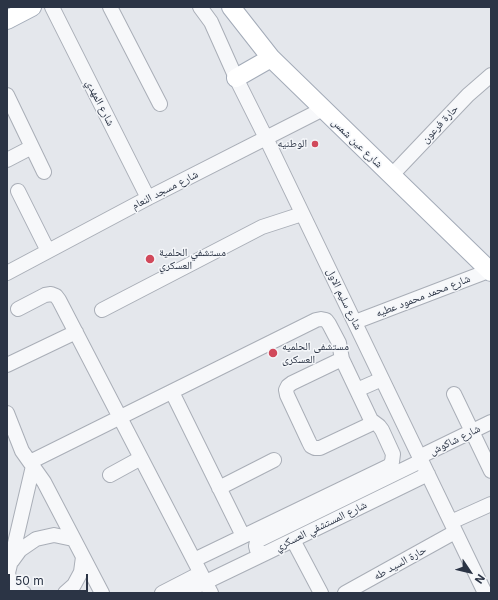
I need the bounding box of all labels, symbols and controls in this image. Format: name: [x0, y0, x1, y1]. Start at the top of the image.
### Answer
street label: شارع المهدي: [83, 78, 117, 128]
street label: حارة فرعون: [419, 102, 461, 146]
street label: شارع عين شمس: [329, 115, 385, 171]
place label: الوطنيه: [277, 137, 307, 151]
marker: الوطنيه: [310, 139, 320, 149]
street label: شارع مسجد النعام: [130, 168, 200, 212]
place label: مستشفي الحلمية العسكري: [159, 246, 226, 272]
marker: مستشفي الحلمية العسكري: [144, 253, 156, 265]
street label: شارع سليم الاول: [323, 266, 365, 332]
street label: شارع محمد محمود عطيه: [374, 272, 472, 320]
place label: مستشفى الحلميه العسكرى: [282, 340, 349, 366]
marker: مستشفى الحلميه العسكرى: [267, 347, 279, 359]
street label: شارع شاكوش: [427, 422, 483, 458]
street label: شارع المستشفي العسكري: [273, 498, 369, 554]
street label: حارة السيد طه: [371, 543, 429, 583]
north arrow: [450, 552, 490, 592]
scale bar: [10, 566, 90, 592]
text: N: [472, 571, 488, 586]
text: 50 m: [15, 573, 44, 588]

